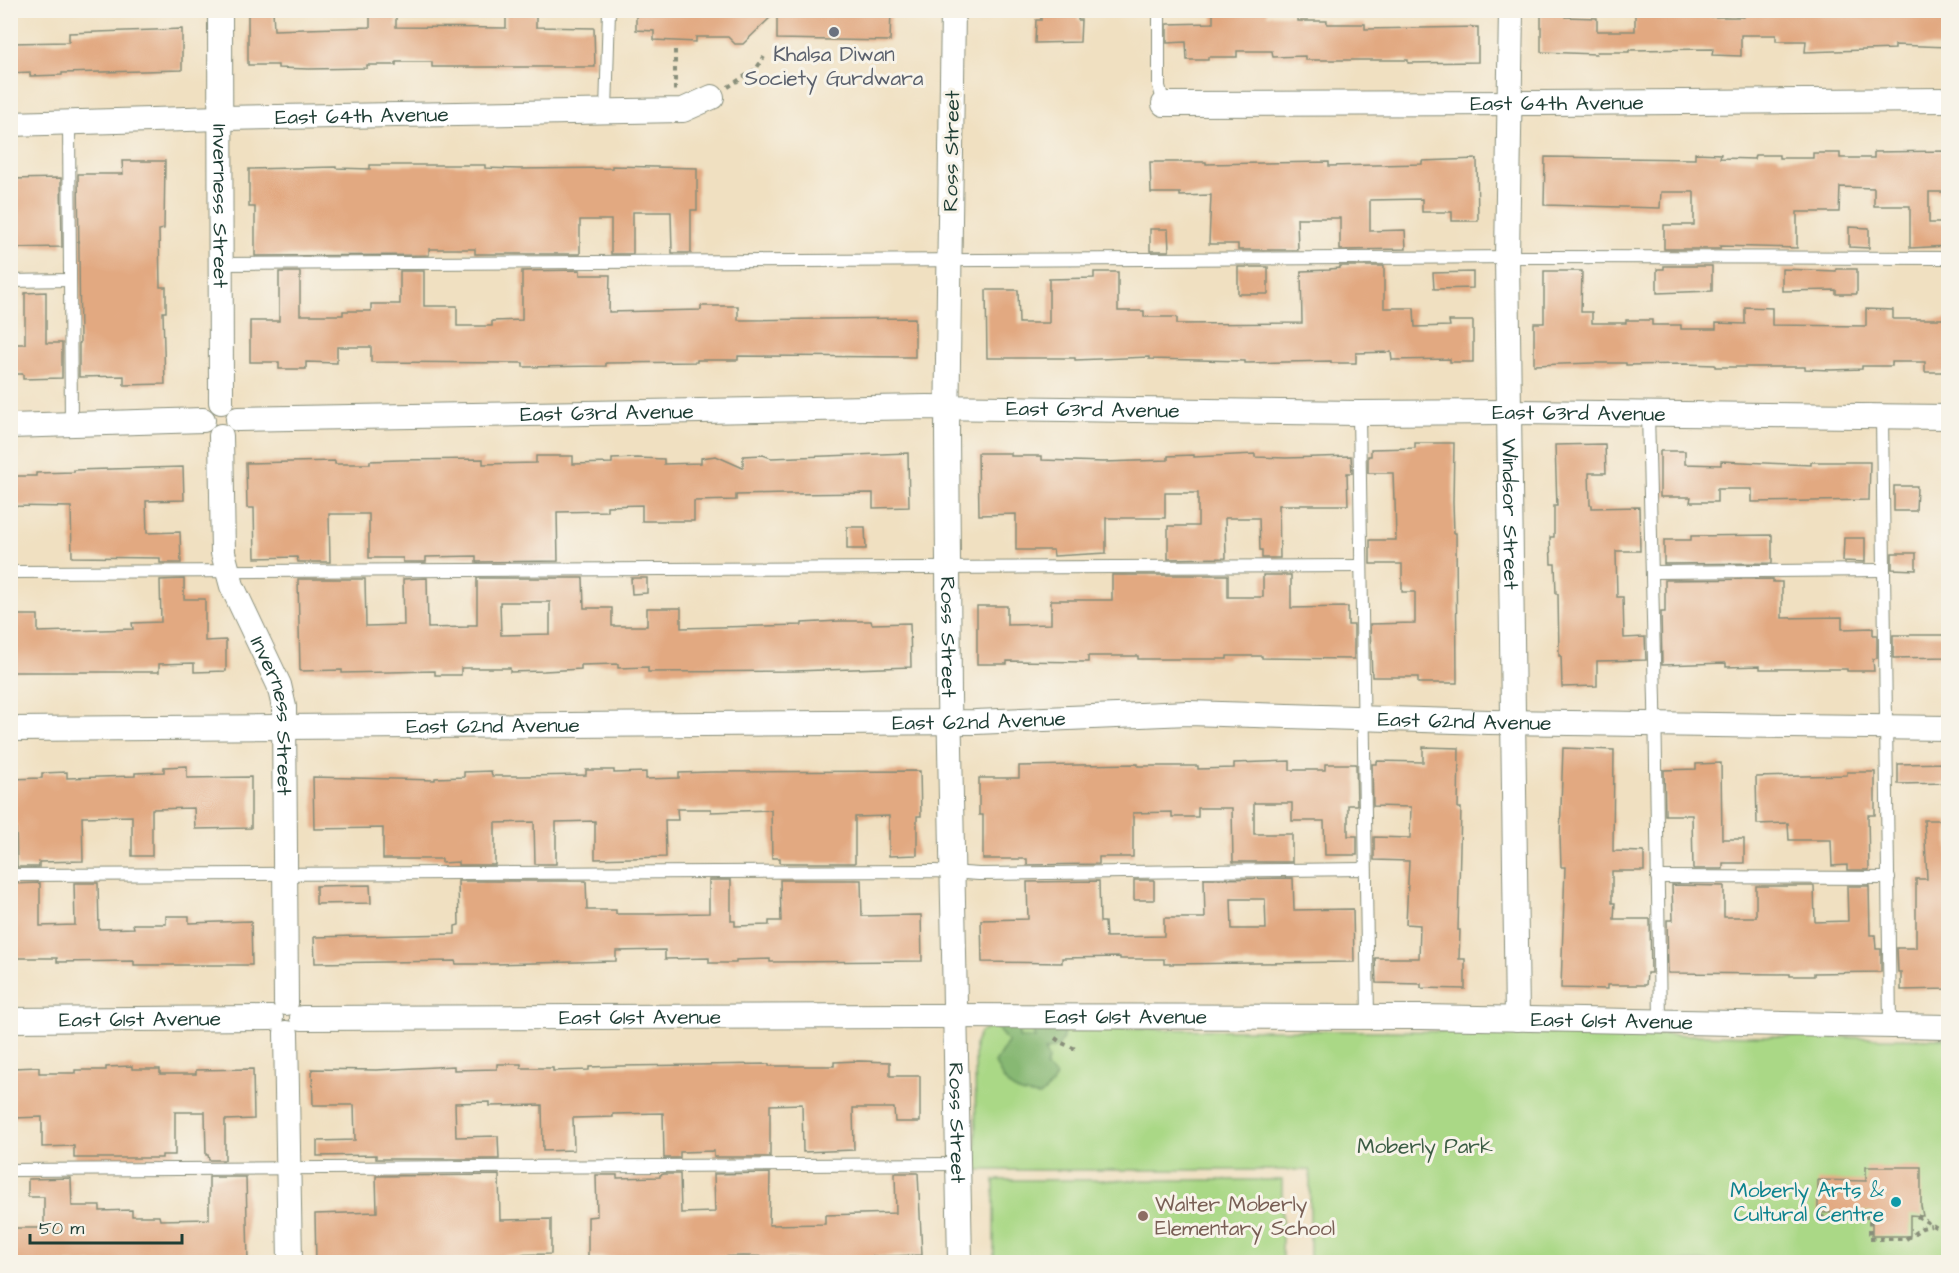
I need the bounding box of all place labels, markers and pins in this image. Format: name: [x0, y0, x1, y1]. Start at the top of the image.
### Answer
marker: Khalsa Diwan Society Gurdwara: [827, 25, 841, 39]
place label: Khalsa Diwan Society Gurdwara: [744, 40, 924, 95]
place label: Moberly Arts & Cultural Centre: [1730, 1176, 1884, 1229]
place label: Walter Moberly Elementary School: [1155, 1190, 1335, 1245]
marker: Moberly Arts & Cultural Centre: [1889, 1195, 1903, 1209]
marker: Walter Moberly Elementary School: [1136, 1209, 1150, 1223]

